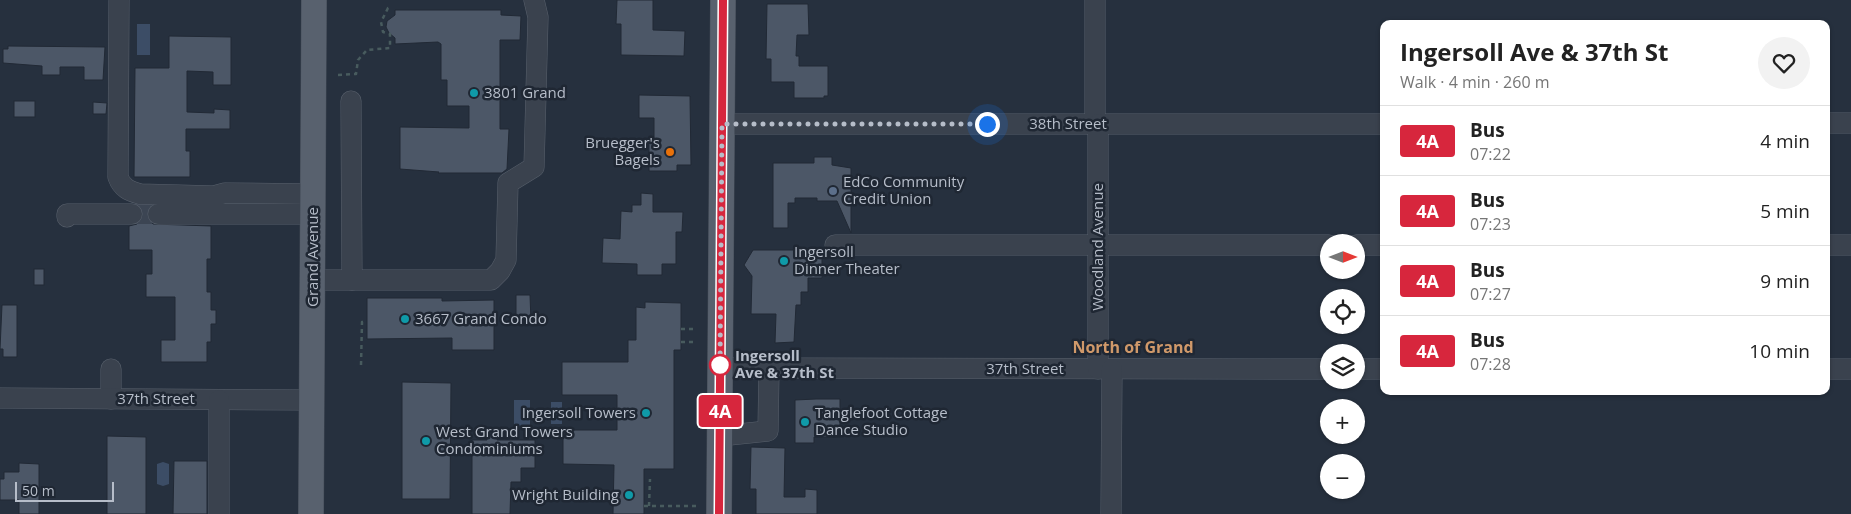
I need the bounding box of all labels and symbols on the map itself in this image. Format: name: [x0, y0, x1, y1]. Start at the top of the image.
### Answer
place label: 3801 Grand: [484, 82, 566, 102]
marker: 3801 Grand: [468, 87, 480, 99]
your location: [975, 112, 1000, 137]
street label: 38th Street: [1029, 113, 1107, 133]
place label: Bruegger's Bagels: [585, 132, 660, 169]
marker: Bruegger's Bagels: [664, 146, 676, 158]
place label: EdCo Community Credit Union: [843, 171, 965, 208]
street label: Woodland Avenue: [1087, 183, 1107, 311]
marker: EdCo Community Credit Union: [827, 185, 839, 197]
street label: Grand Avenue: [302, 207, 322, 307]
north arrow: [1320, 234, 1365, 279]
place label: Ingersoll Dinner Theater: [794, 241, 900, 278]
marker: Ingersoll Dinner Theater: [778, 255, 790, 267]
place label: 3667 Grand Condo: [415, 308, 547, 328]
marker: 3667 Grand Condo: [399, 313, 411, 325]
district label: North of Grand: [1072, 336, 1194, 358]
place label: Ingersoll Ave & 37th St: [735, 345, 834, 382]
marker: Ingersoll Ave & 37th St: [709, 354, 731, 376]
street label: 37th Street: [986, 358, 1064, 378]
street label: 37th Street: [117, 388, 195, 408]
line badge: 4A: [698, 395, 742, 427]
place label: Ingersoll Towers: [522, 402, 636, 422]
place label: Tanglefoot Cottage Dance Studio: [815, 402, 948, 439]
marker: Ingersoll Towers: [640, 407, 652, 419]
marker: Tanglefoot Cottage Dance Studio: [799, 416, 811, 428]
place label: West Grand Towers Condominiums: [436, 421, 573, 458]
marker: West Grand Towers Condominiums: [420, 435, 432, 447]
scale bar: [15, 479, 114, 502]
place label: Wright Building: [512, 484, 619, 504]
marker: Wright Building: [623, 489, 635, 501]

